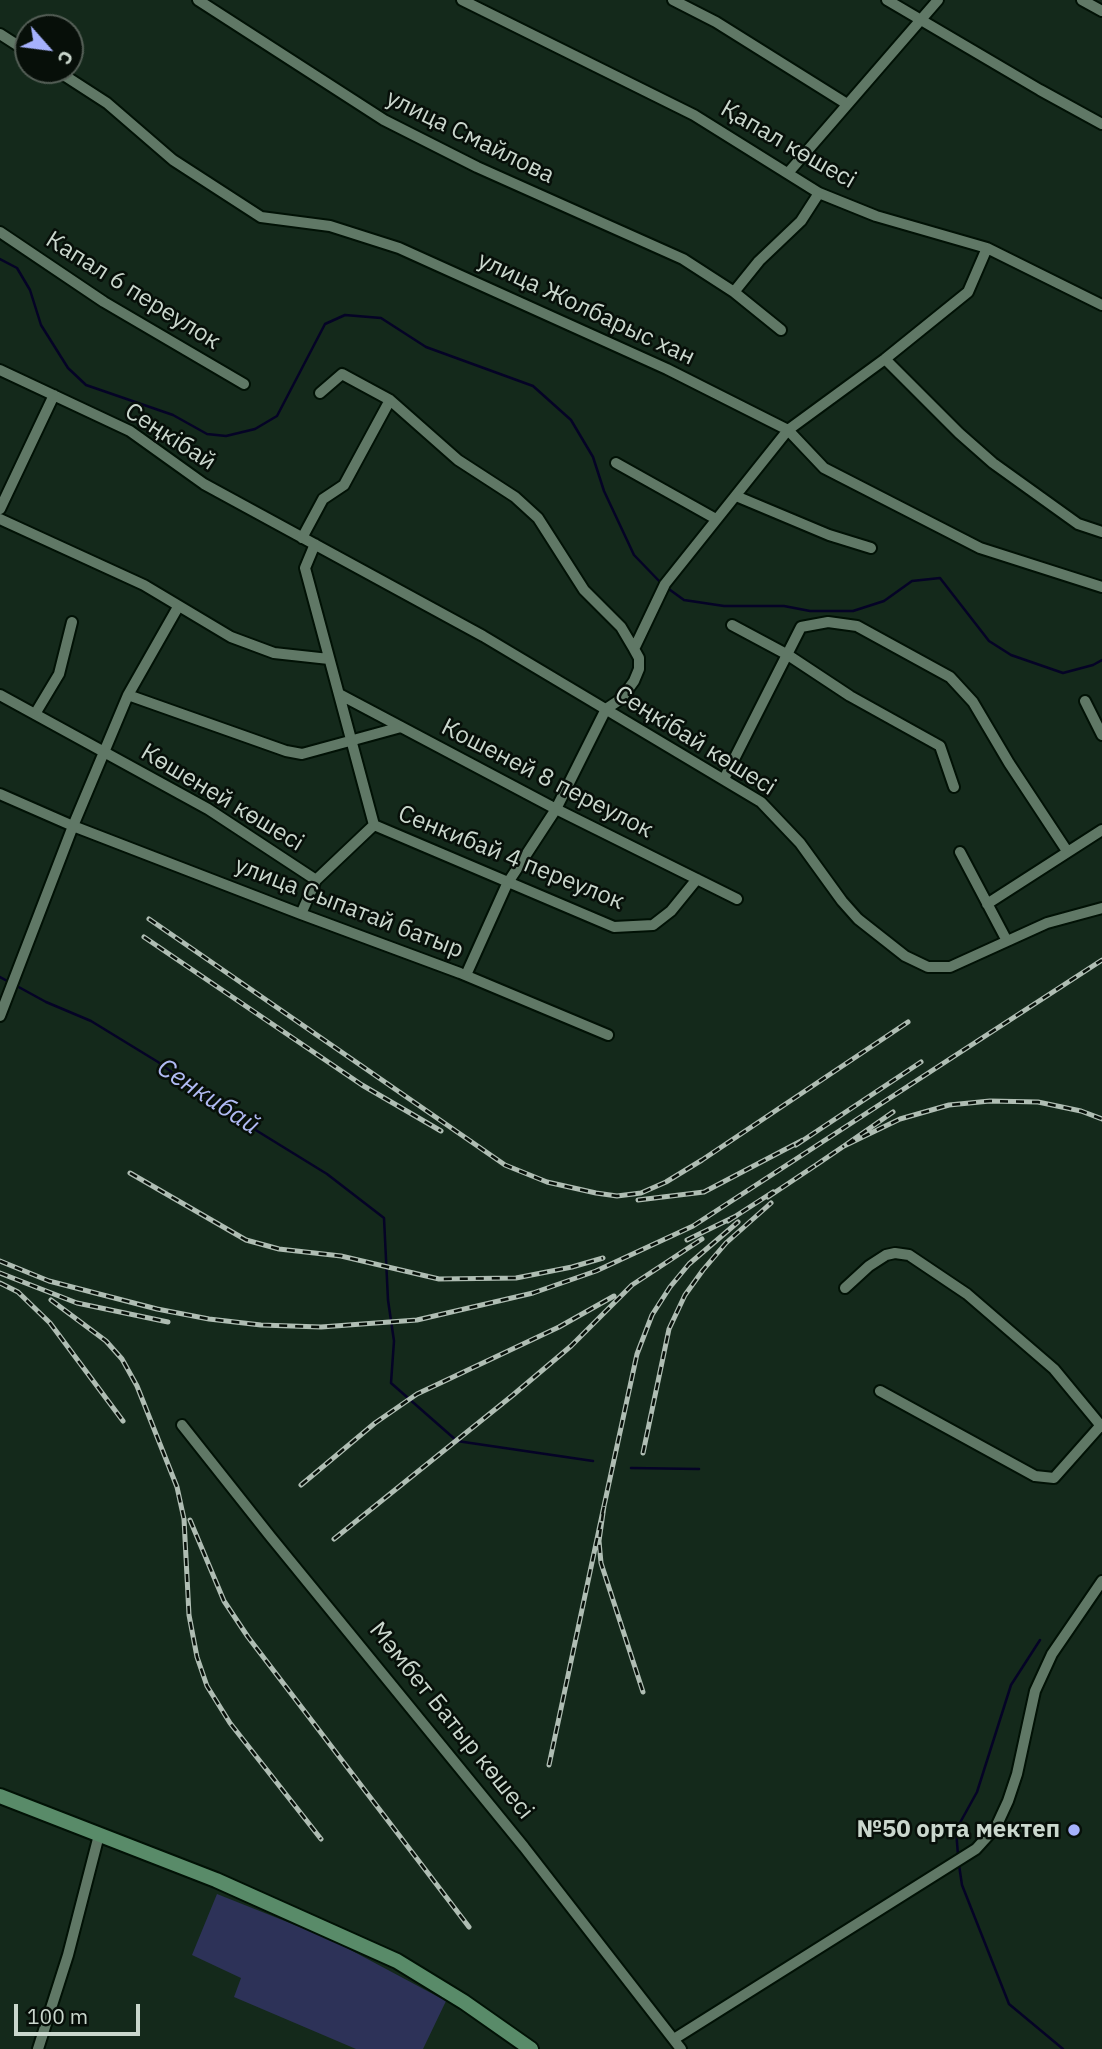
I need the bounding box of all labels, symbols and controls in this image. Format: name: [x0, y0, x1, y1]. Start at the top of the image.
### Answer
north arrow: [14, 14, 84, 84]
text: С: [52, 47, 79, 69]
street label: улица Смайлова: [381, 84, 559, 190]
street label: Қапал көшесі: [715, 95, 861, 195]
street label: Капал 6 переулок: [40, 226, 226, 356]
street label: улица Жолбарыс хан: [473, 246, 699, 372]
street label: Сеңкібай: [119, 397, 221, 477]
street label: Сеңкібай көшесі: [609, 680, 781, 802]
street label: Кошеней 8 переулок: [436, 713, 658, 845]
street label: Көшеней көшесі: [135, 738, 309, 858]
street label: Сенкибай 4 переулок: [394, 799, 628, 917]
street label: улица Сыпатай батыр: [231, 851, 467, 965]
water label: Сенкибай: [151, 1052, 265, 1142]
street label: Мәмбет Батыр көшесі: [363, 1617, 539, 1825]
place label: №50 орта мектеп: [856, 1816, 1060, 1844]
marker: №50 орта мектеп: [1066, 1822, 1082, 1838]
scale bar: [18, 1990, 144, 2034]
text: 100 m: [27, 2002, 88, 2030]

